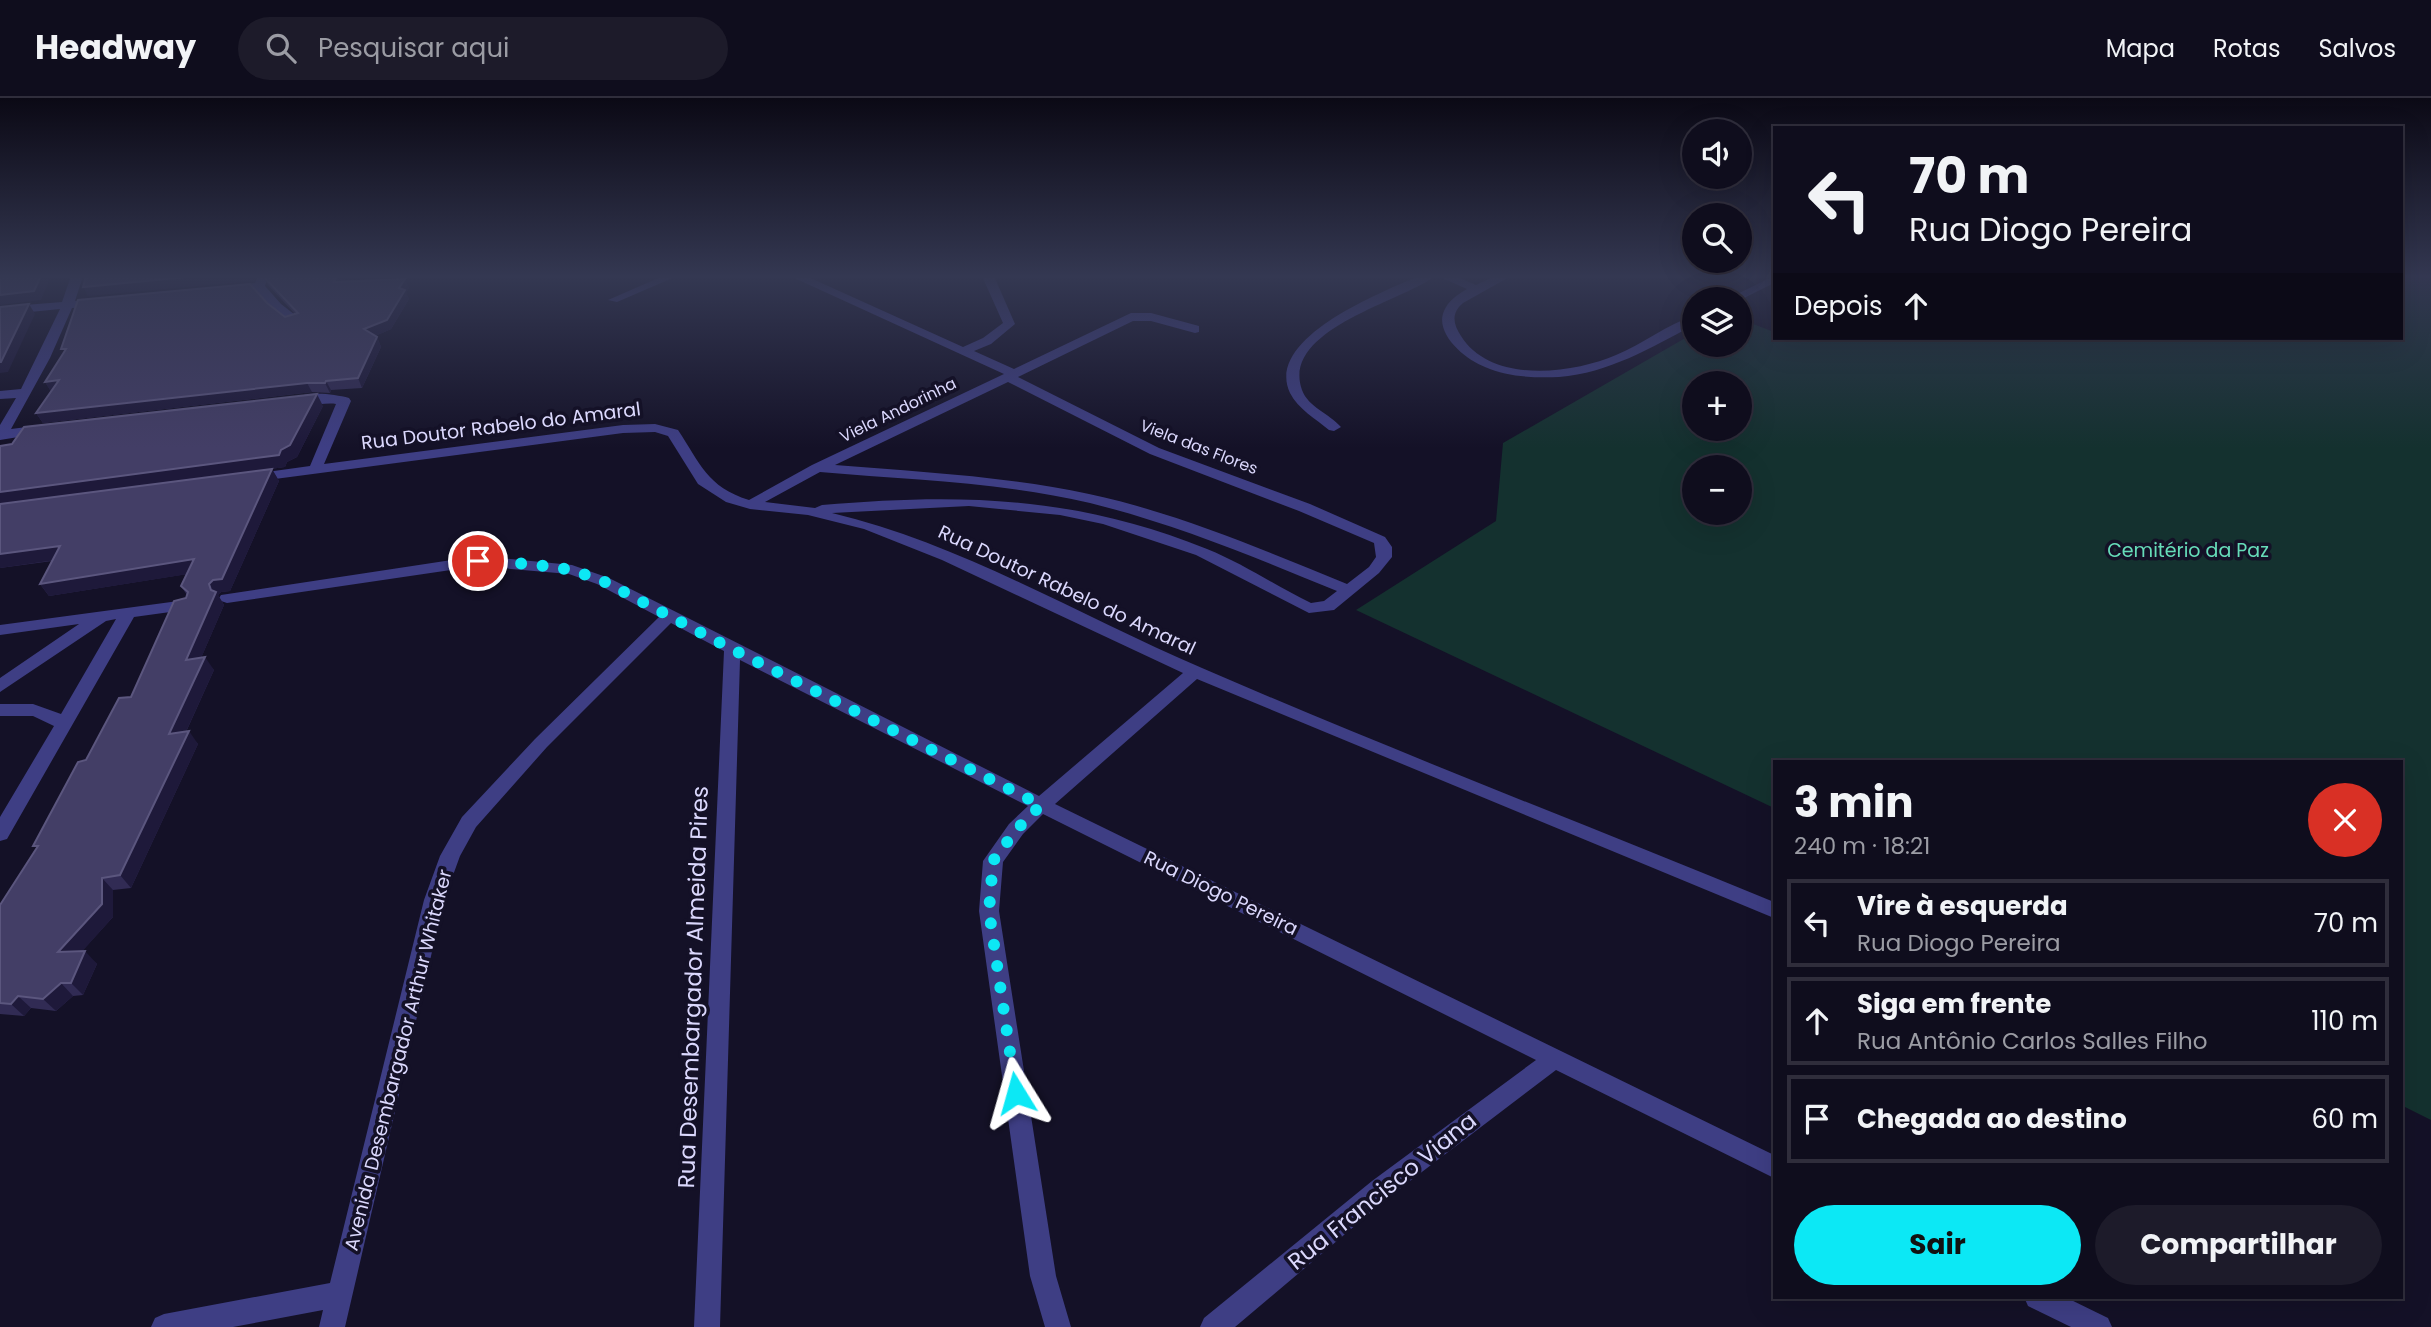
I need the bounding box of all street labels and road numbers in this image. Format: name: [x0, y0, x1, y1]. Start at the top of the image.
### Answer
street label: Viela Andorinha: [836, 372, 960, 448]
street label: Rua Doutor Rabelo do Amaral: [360, 395, 642, 457]
street label: Viela das Flores: [1137, 414, 1261, 480]
street label: Rua Doutor Rabelo do Amaral: [934, 518, 1200, 662]
street label: Rua Desembargador Almeida Pires: [670, 785, 716, 1189]
street label: Rua Diogo Pereira: [1139, 844, 1303, 942]
street label: Avenida Desembargador Arthur Whitaker: [337, 867, 459, 1253]
street label: Rua Francisco Viana: [1281, 1105, 1483, 1277]

